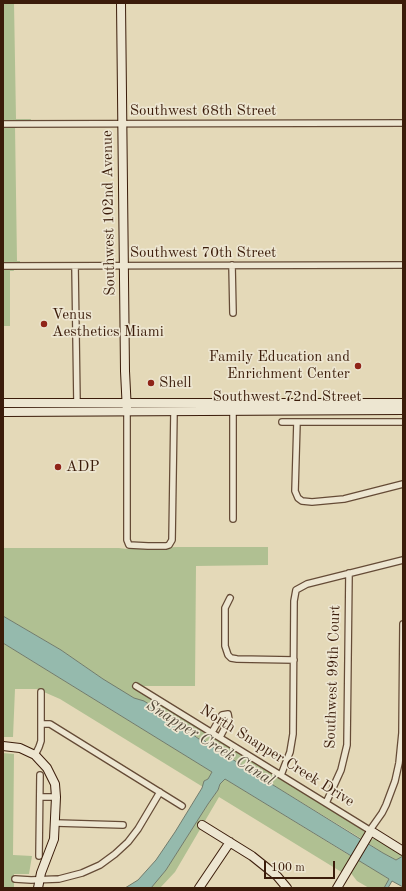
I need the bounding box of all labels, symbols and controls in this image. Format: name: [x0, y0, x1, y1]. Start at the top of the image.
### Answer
street label: Southwest 68th Street: [130, 102, 276, 120]
street label: Southwest 102nd Avenue: [99, 130, 119, 296]
street label: Southwest 70th Street: [130, 244, 276, 262]
place label: Venus Aesthetics Miami: [52, 306, 164, 341]
marker: Venus Aesthetics Miami: [39, 319, 49, 329]
place label: Family Education and Enrichment Center: [209, 348, 350, 383]
marker: Family Education and Enrichment Center: [353, 361, 363, 371]
place label: Shell: [159, 374, 191, 392]
marker: Shell: [146, 378, 156, 388]
street label: Southwest 72nd Street: [212, 388, 362, 406]
place label: ADP: [66, 458, 99, 476]
marker: ADP: [53, 462, 63, 472]
street label: Southwest 99th Court: [321, 605, 345, 749]
water label: Snapper Creek Canal: [142, 696, 278, 790]
street label: North Snapper Creek Drive: [197, 701, 357, 811]
scale bar: [266, 853, 337, 879]
text: 100 m: [271, 862, 305, 874]

